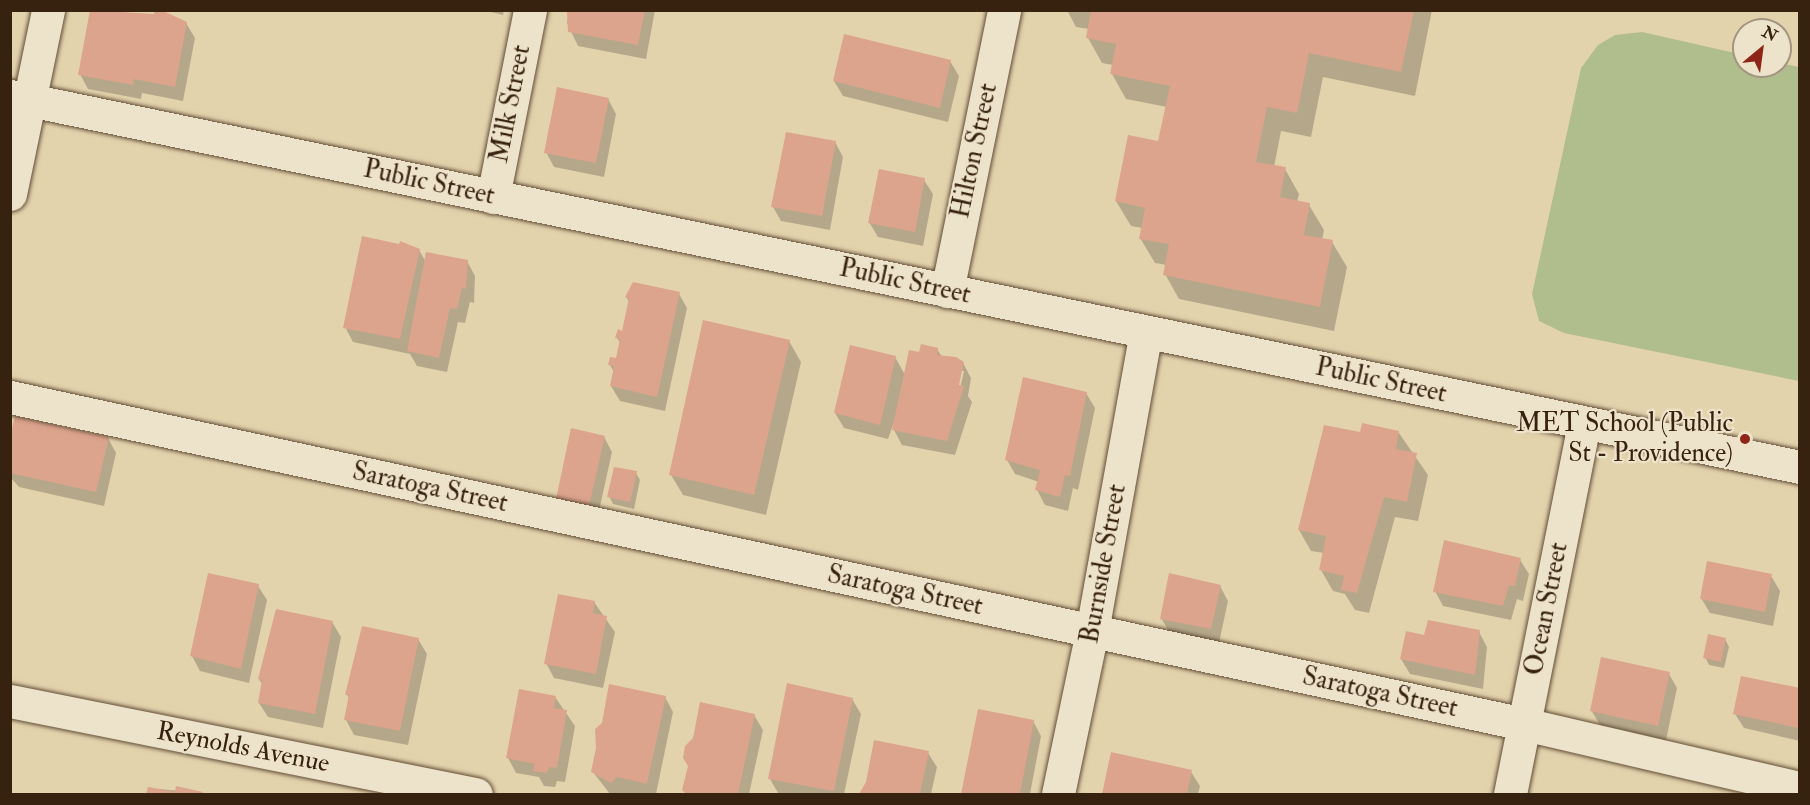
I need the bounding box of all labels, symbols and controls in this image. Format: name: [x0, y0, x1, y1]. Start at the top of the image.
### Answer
north arrow: [1732, 18, 1792, 78]
text: N: [1759, 22, 1781, 46]
street label: Milk Street: [484, 42, 538, 166]
street label: Hilton Street: [945, 81, 1005, 221]
street label: Public Street: [361, 154, 497, 212]
street label: Public Street: [837, 253, 973, 311]
street label: Public Street: [1313, 352, 1449, 410]
place label: MET School (Public St - Providence): [1516, 408, 1733, 470]
marker: MET School (Public St - Providence): [1738, 432, 1752, 446]
street label: Saratoga Street: [349, 456, 511, 520]
street label: Burnside Street: [1075, 482, 1133, 646]
street label: Ocean Street: [1519, 540, 1575, 678]
street label: Saratoga Street: [824, 559, 986, 623]
street label: Saratoga Street: [1299, 661, 1461, 725]
street label: Reynolds Avenue: [154, 716, 332, 780]

